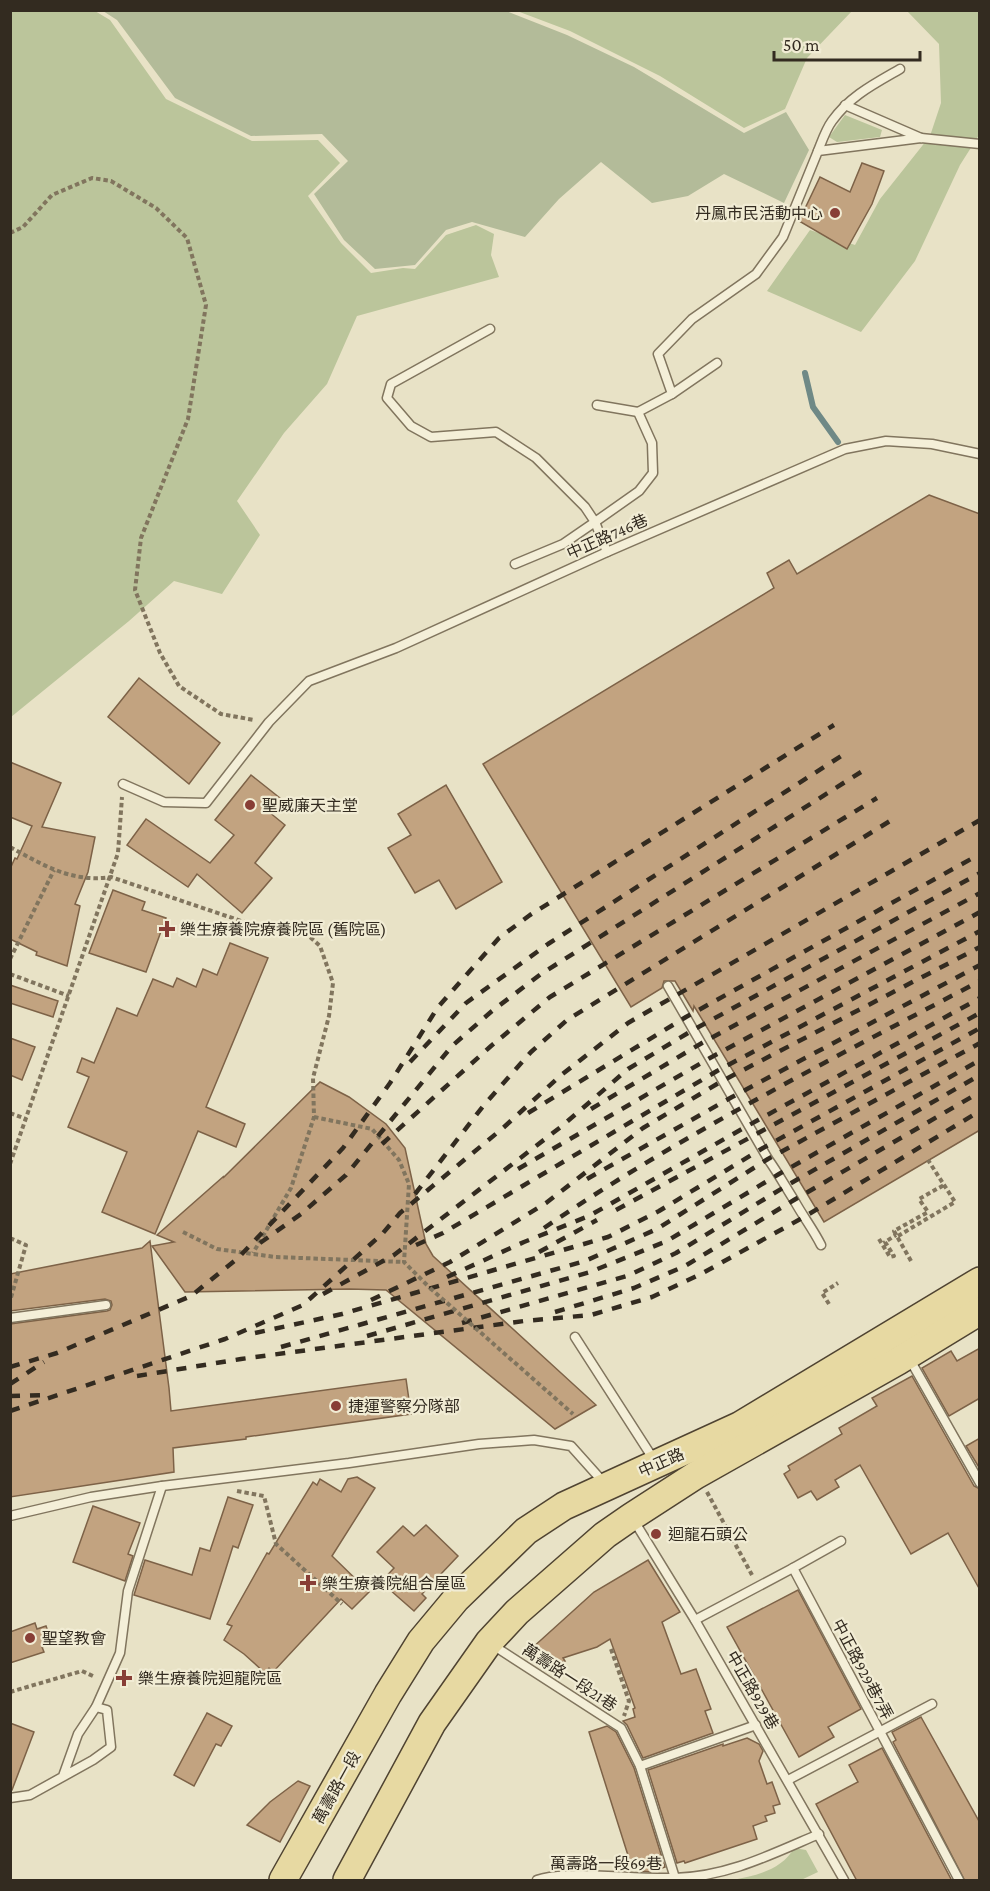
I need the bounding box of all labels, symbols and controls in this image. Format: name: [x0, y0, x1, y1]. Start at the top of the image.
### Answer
scale bar: [774, 24, 920, 62]
text: 50 m: [783, 35, 820, 55]
place label: 丹鳳市民活動中心: [695, 205, 823, 222]
marker: 丹鳳市民活動中心: [828, 206, 842, 220]
street label: 中正路746巷: [564, 511, 650, 562]
place label: 聖威廉天主堂: [262, 797, 358, 814]
marker: 聖威廉天主堂: [243, 798, 257, 812]
marker: 樂生療養院療養院區 (舊院區): [158, 920, 176, 938]
place label: 樂生療養院療養院區 (舊院區): [180, 921, 386, 939]
place label: 捷運警察分隊部: [348, 1398, 460, 1415]
marker: 捷運警察分隊部: [329, 1399, 343, 1413]
street label: 中正路: [636, 1445, 687, 1480]
place label: 迴龍石頭公: [668, 1526, 748, 1543]
marker: 迴龍石頭公: [649, 1527, 663, 1541]
marker: 樂生療養院組合屋區: [299, 1574, 317, 1592]
place label: 樂生療養院組合屋區: [322, 1575, 466, 1592]
street label: 中正路929巷7弄: [829, 1616, 896, 1722]
place label: 聖望教會: [42, 1629, 106, 1647]
marker: 聖望教會: [23, 1631, 37, 1645]
street label: 萬壽路一段21巷: [519, 1641, 620, 1714]
street label: 中正路929巷: [723, 1648, 782, 1732]
marker: 樂生療養院迴龍院區: [115, 1669, 133, 1687]
place label: 樂生療養院迴龍院區: [138, 1670, 282, 1687]
street label: 萬壽路一段: [310, 1748, 363, 1826]
street label: 萬壽路一段69巷: [550, 1855, 662, 1872]

